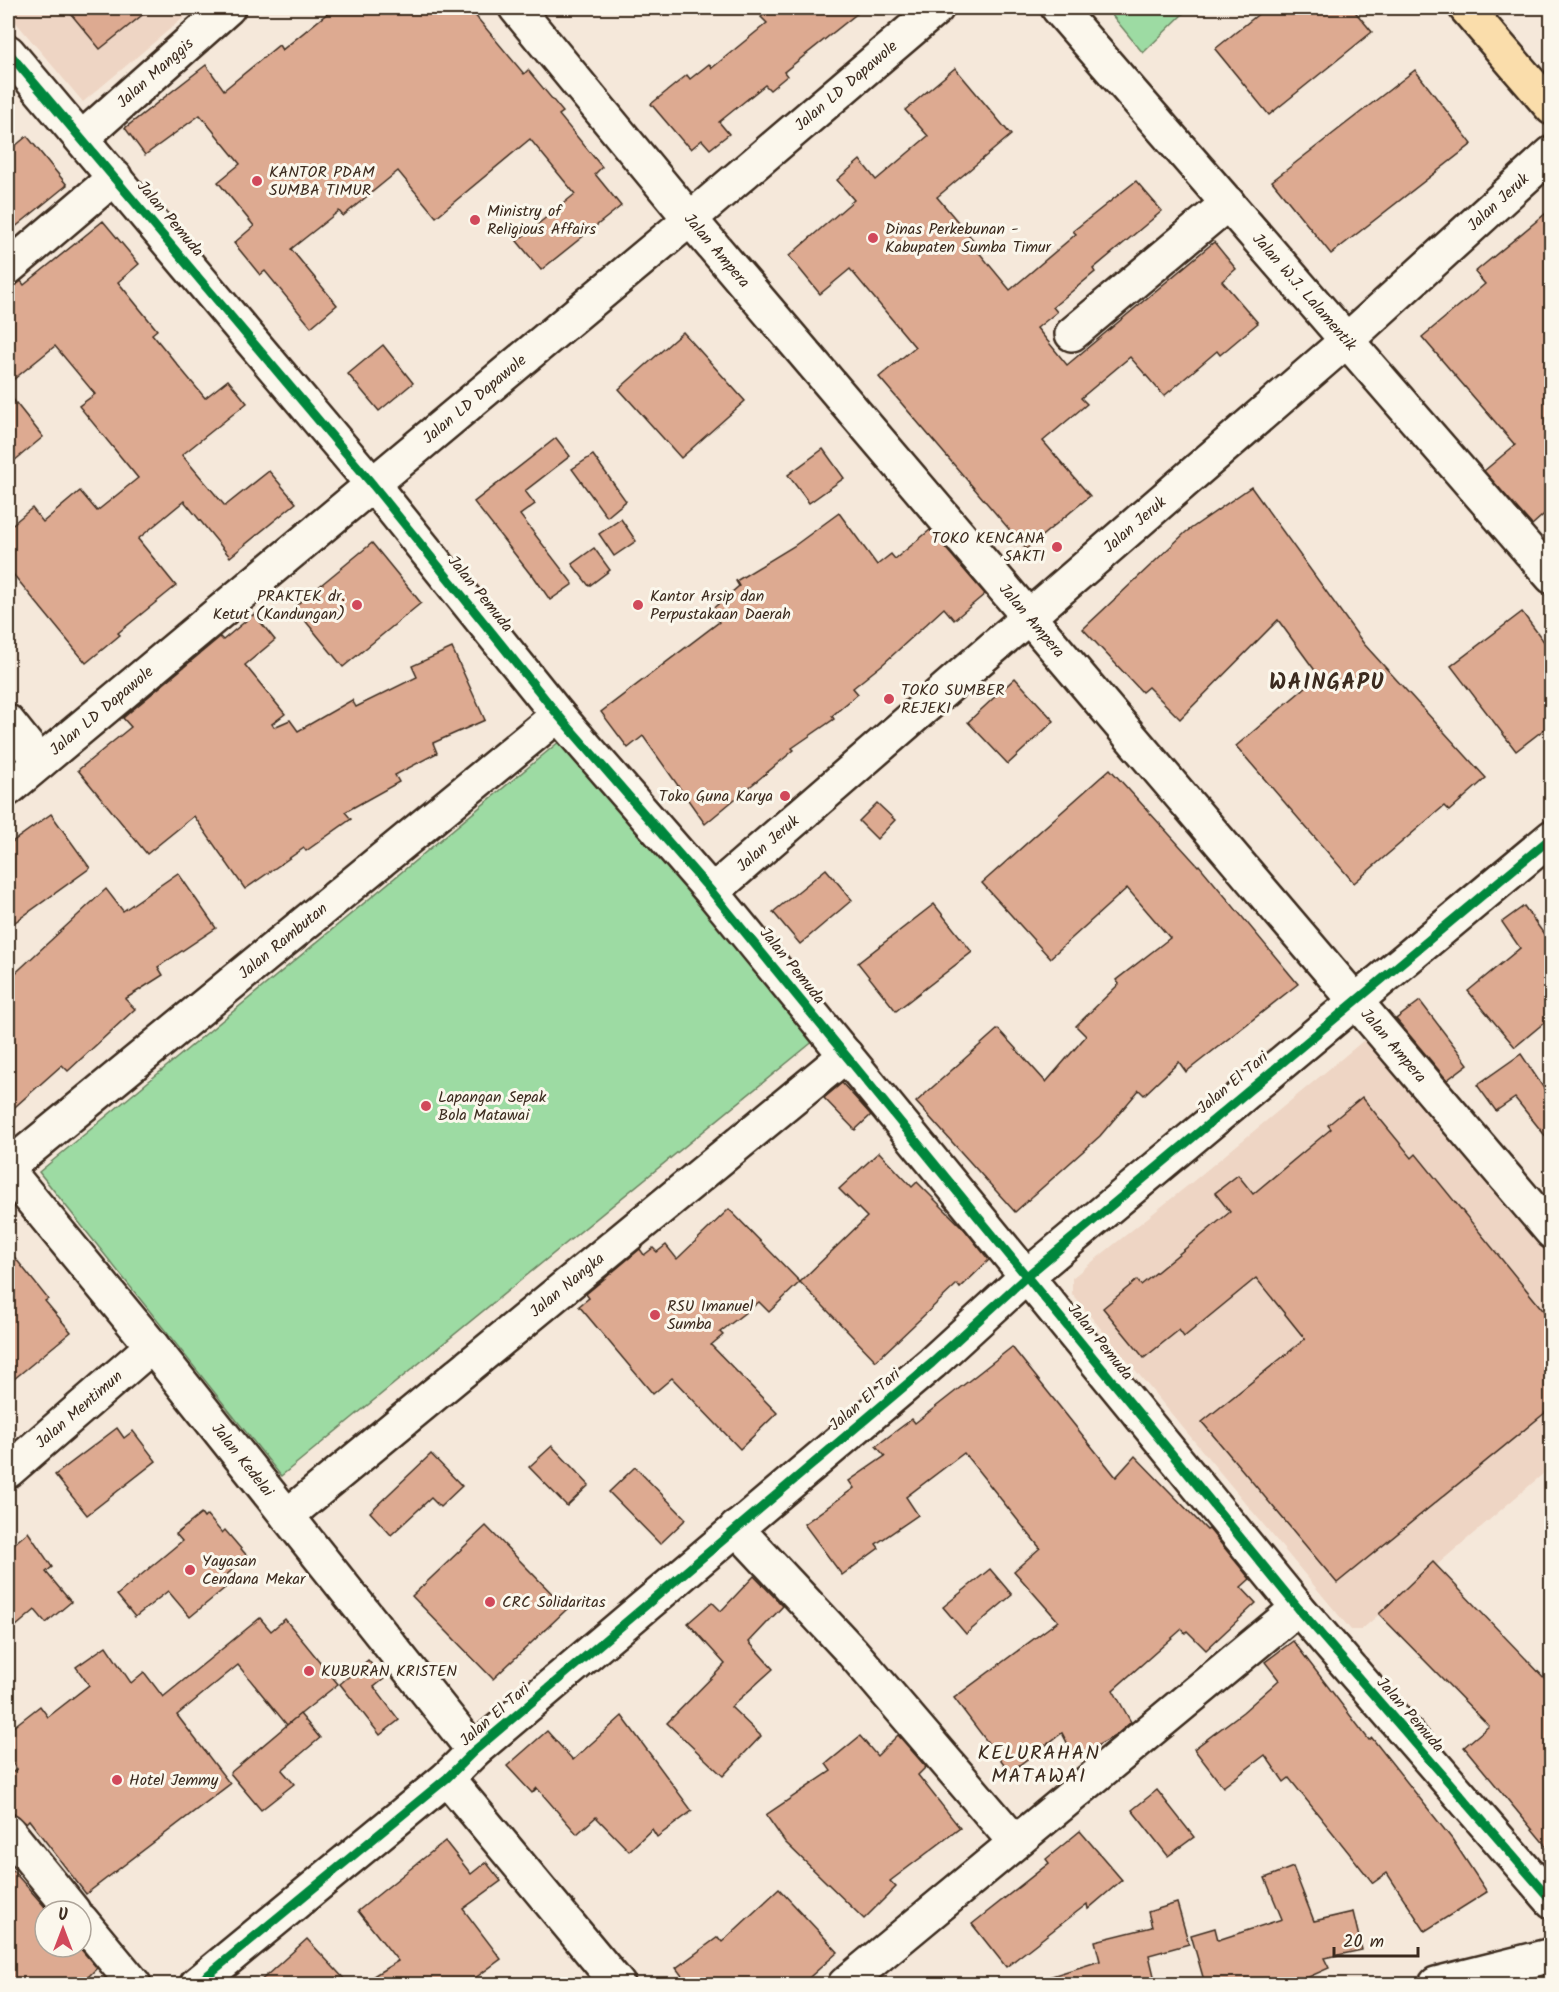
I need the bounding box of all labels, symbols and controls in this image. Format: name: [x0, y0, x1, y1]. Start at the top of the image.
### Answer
street label: Jalan Manggis: [111, 31, 199, 114]
street label: Jalan LD Dapawole: [789, 34, 903, 137]
place label: KANTOR PDAM SUMBA TIMUR: [269, 160, 375, 203]
street label: Jalan Jeruk: [1461, 167, 1535, 237]
marker: KANTOR PDAM SUMBA TIMUR: [250, 174, 264, 188]
street label: Jalan Pemuda: [130, 175, 210, 263]
place label: Ministry of Religious Affairs: [487, 199, 596, 242]
street label: Jalan Ampera: [678, 208, 756, 294]
marker: Ministry of Religious Affairs: [468, 213, 482, 227]
place label: Dinas Perkebunan - Kabupaten Sumba Timur: [885, 217, 1053, 260]
street label: Jalan W.J. Lalamentik: [1246, 227, 1363, 357]
marker: Dinas Perkebunan - Kabupaten Sumba Timur: [866, 231, 880, 245]
street label: Jalan LD Dapawole: [417, 348, 532, 450]
street label: Jalan Jeruk: [1098, 490, 1172, 559]
place label: TOKO KENCANA SAKTI: [931, 526, 1045, 569]
marker: TOKO KENCANA SAKTI: [1050, 540, 1064, 554]
street label: Jalan Pemuda: [441, 550, 519, 638]
street label: Jalan Ampera: [993, 578, 1071, 664]
place label: PRAKTEK dr. Ketut (Kandungan): [213, 584, 345, 627]
place label: Kantor Arsip dan Perpustakaan Daerah: [650, 584, 791, 627]
marker: PRAKTEK dr. Ketut (Kandungan): [350, 598, 364, 612]
marker: Kantor Arsip dan Perpustakaan Daerah: [631, 598, 645, 612]
street label: Jalan LD Dapawole: [44, 660, 159, 762]
district label: WAINGAPU: [1269, 666, 1385, 701]
place label: TOKO SUMBER REJEKI: [901, 678, 1005, 721]
marker: TOKO SUMBER REJEKI: [882, 692, 896, 706]
place label: Toko Guna Karya: [659, 784, 773, 809]
marker: Toko Guna Karya: [778, 789, 792, 803]
street label: Jalan Jeruk: [731, 809, 805, 878]
street label: Jalan Rambutan: [233, 897, 333, 985]
street label: Jalan Pemuda: [753, 922, 831, 1010]
street label: Jalan Ampera: [1354, 1003, 1433, 1089]
street label: Jalan El Tari: [1192, 1045, 1275, 1120]
place label: Lapangan Sepak Bola Matawai: [438, 1085, 547, 1128]
marker: Lapangan Sepak Bola Matawai: [419, 1099, 433, 1113]
street label: Jalan Nangka: [524, 1246, 610, 1324]
place label: RSU Imanuel Sumba: [667, 1294, 753, 1337]
street label: Jalan Pemuda: [1061, 1298, 1139, 1386]
marker: RSU Imanuel Sumba: [648, 1308, 662, 1322]
street label: Jalan El Tari: [824, 1362, 907, 1437]
street label: Jalan Mentimun: [30, 1364, 128, 1454]
street label: Jalan Kedelai: [205, 1417, 281, 1503]
place label: Yayasan Cendana Mekar: [202, 1549, 307, 1592]
marker: Yayasan Cendana Mekar: [183, 1563, 197, 1577]
place label: CRC Solidaritas: [502, 1590, 606, 1615]
marker: CRC Solidaritas: [483, 1595, 497, 1609]
place label: KUBURAN KRISTEN: [321, 1659, 457, 1684]
marker: KUBURAN KRISTEN: [302, 1664, 316, 1678]
street label: Jalan Pemuda: [1370, 1672, 1450, 1758]
street label: Jalan El Tari: [454, 1677, 537, 1753]
district label: KELURAHAN MATAWAI: [978, 1738, 1100, 1793]
place label: Hotel Jemmy: [129, 1768, 219, 1793]
marker: Hotel Jemmy: [110, 1773, 124, 1787]
north arrow: [33, 1899, 93, 1959]
text: U: [58, 1903, 68, 1928]
scale bar: [1334, 1920, 1418, 1958]
text: 20 m: [1343, 1928, 1384, 1957]

